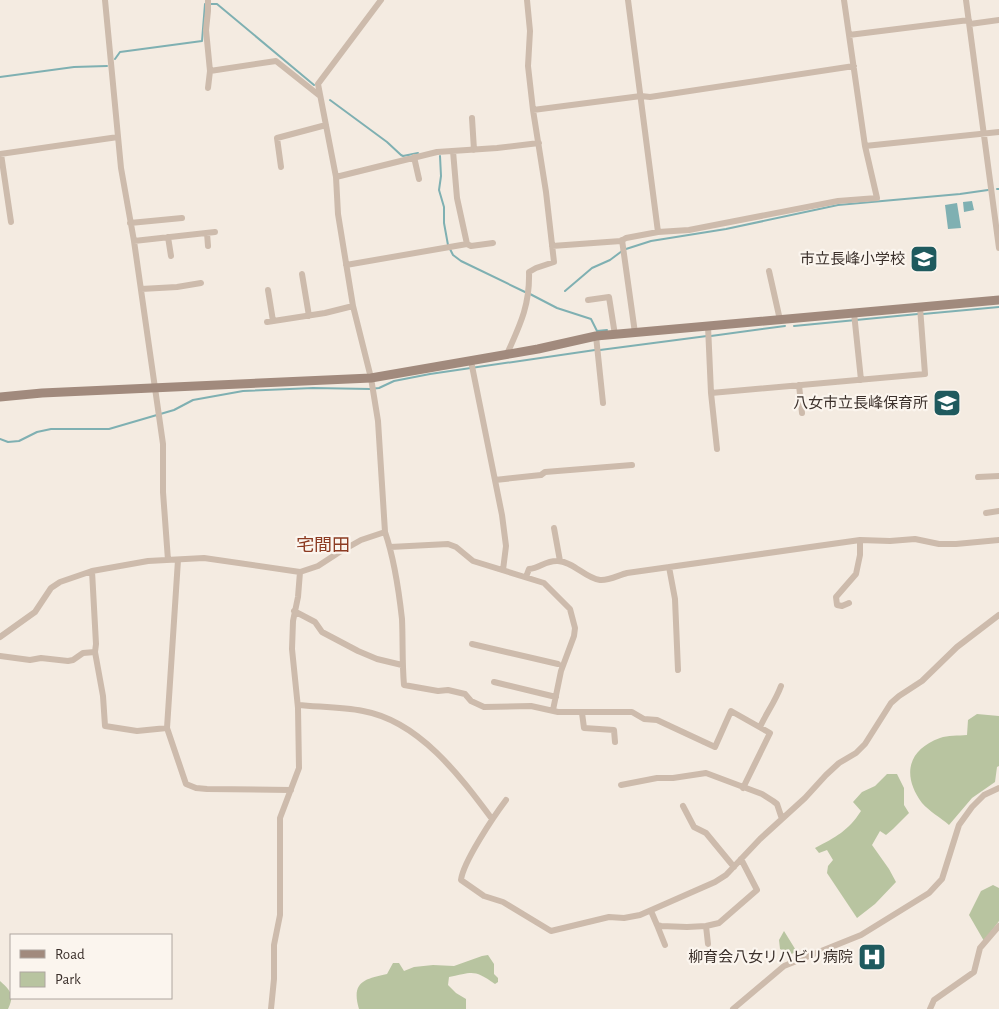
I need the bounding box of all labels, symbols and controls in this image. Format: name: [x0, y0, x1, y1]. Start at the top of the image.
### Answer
school or university icon: 市立長峰小学校: [909, 244, 939, 274]
place label: 市立長峰小学校: [800, 250, 905, 267]
school or university icon: 八女市立長峰保育所: [932, 388, 962, 418]
place label: 八女市立長峰保育所: [793, 394, 928, 411]
district label: 宅間田: [296, 536, 350, 555]
legend: [10, 934, 172, 999]
hospital icon: 柳育会八女リハビリ病院: [857, 942, 887, 972]
text: Road: [55, 947, 85, 962]
place label: 柳育会八女リハビリ病院: [688, 949, 853, 965]
text: Park: [55, 972, 81, 987]

